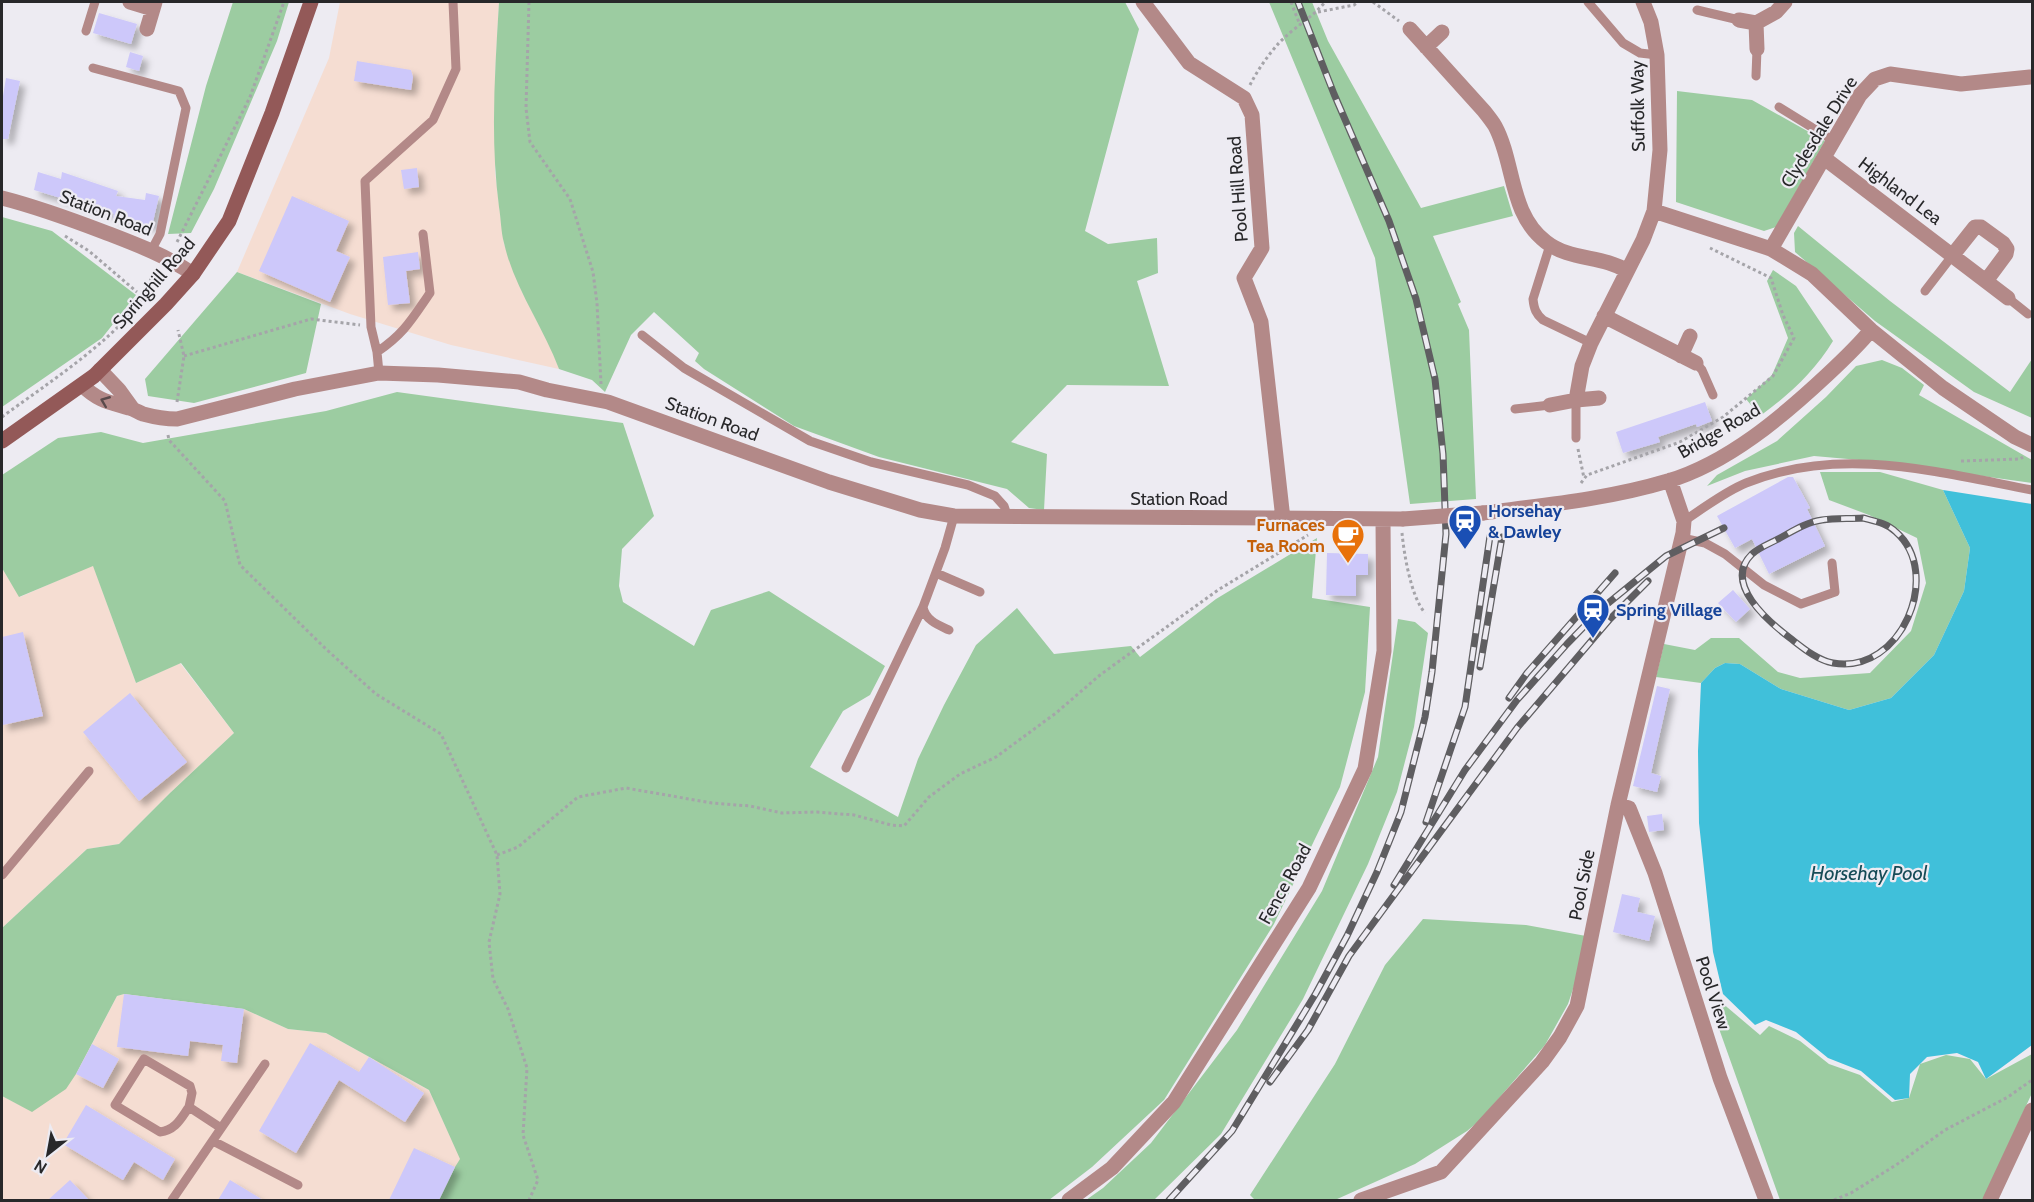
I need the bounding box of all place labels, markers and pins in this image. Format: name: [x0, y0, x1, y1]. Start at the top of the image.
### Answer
place label: Horsehay & Dawley: [1488, 500, 1562, 543]
station icon: Horsehay & Dawley: [1447, 503, 1483, 550]
place label: Furnaces Tea Room: [1247, 514, 1325, 557]
cafe icon: Furnaces Tea Room: [1330, 517, 1366, 564]
station icon: Spring Village: [1575, 592, 1611, 639]
place label: Spring Village: [1616, 599, 1722, 621]

